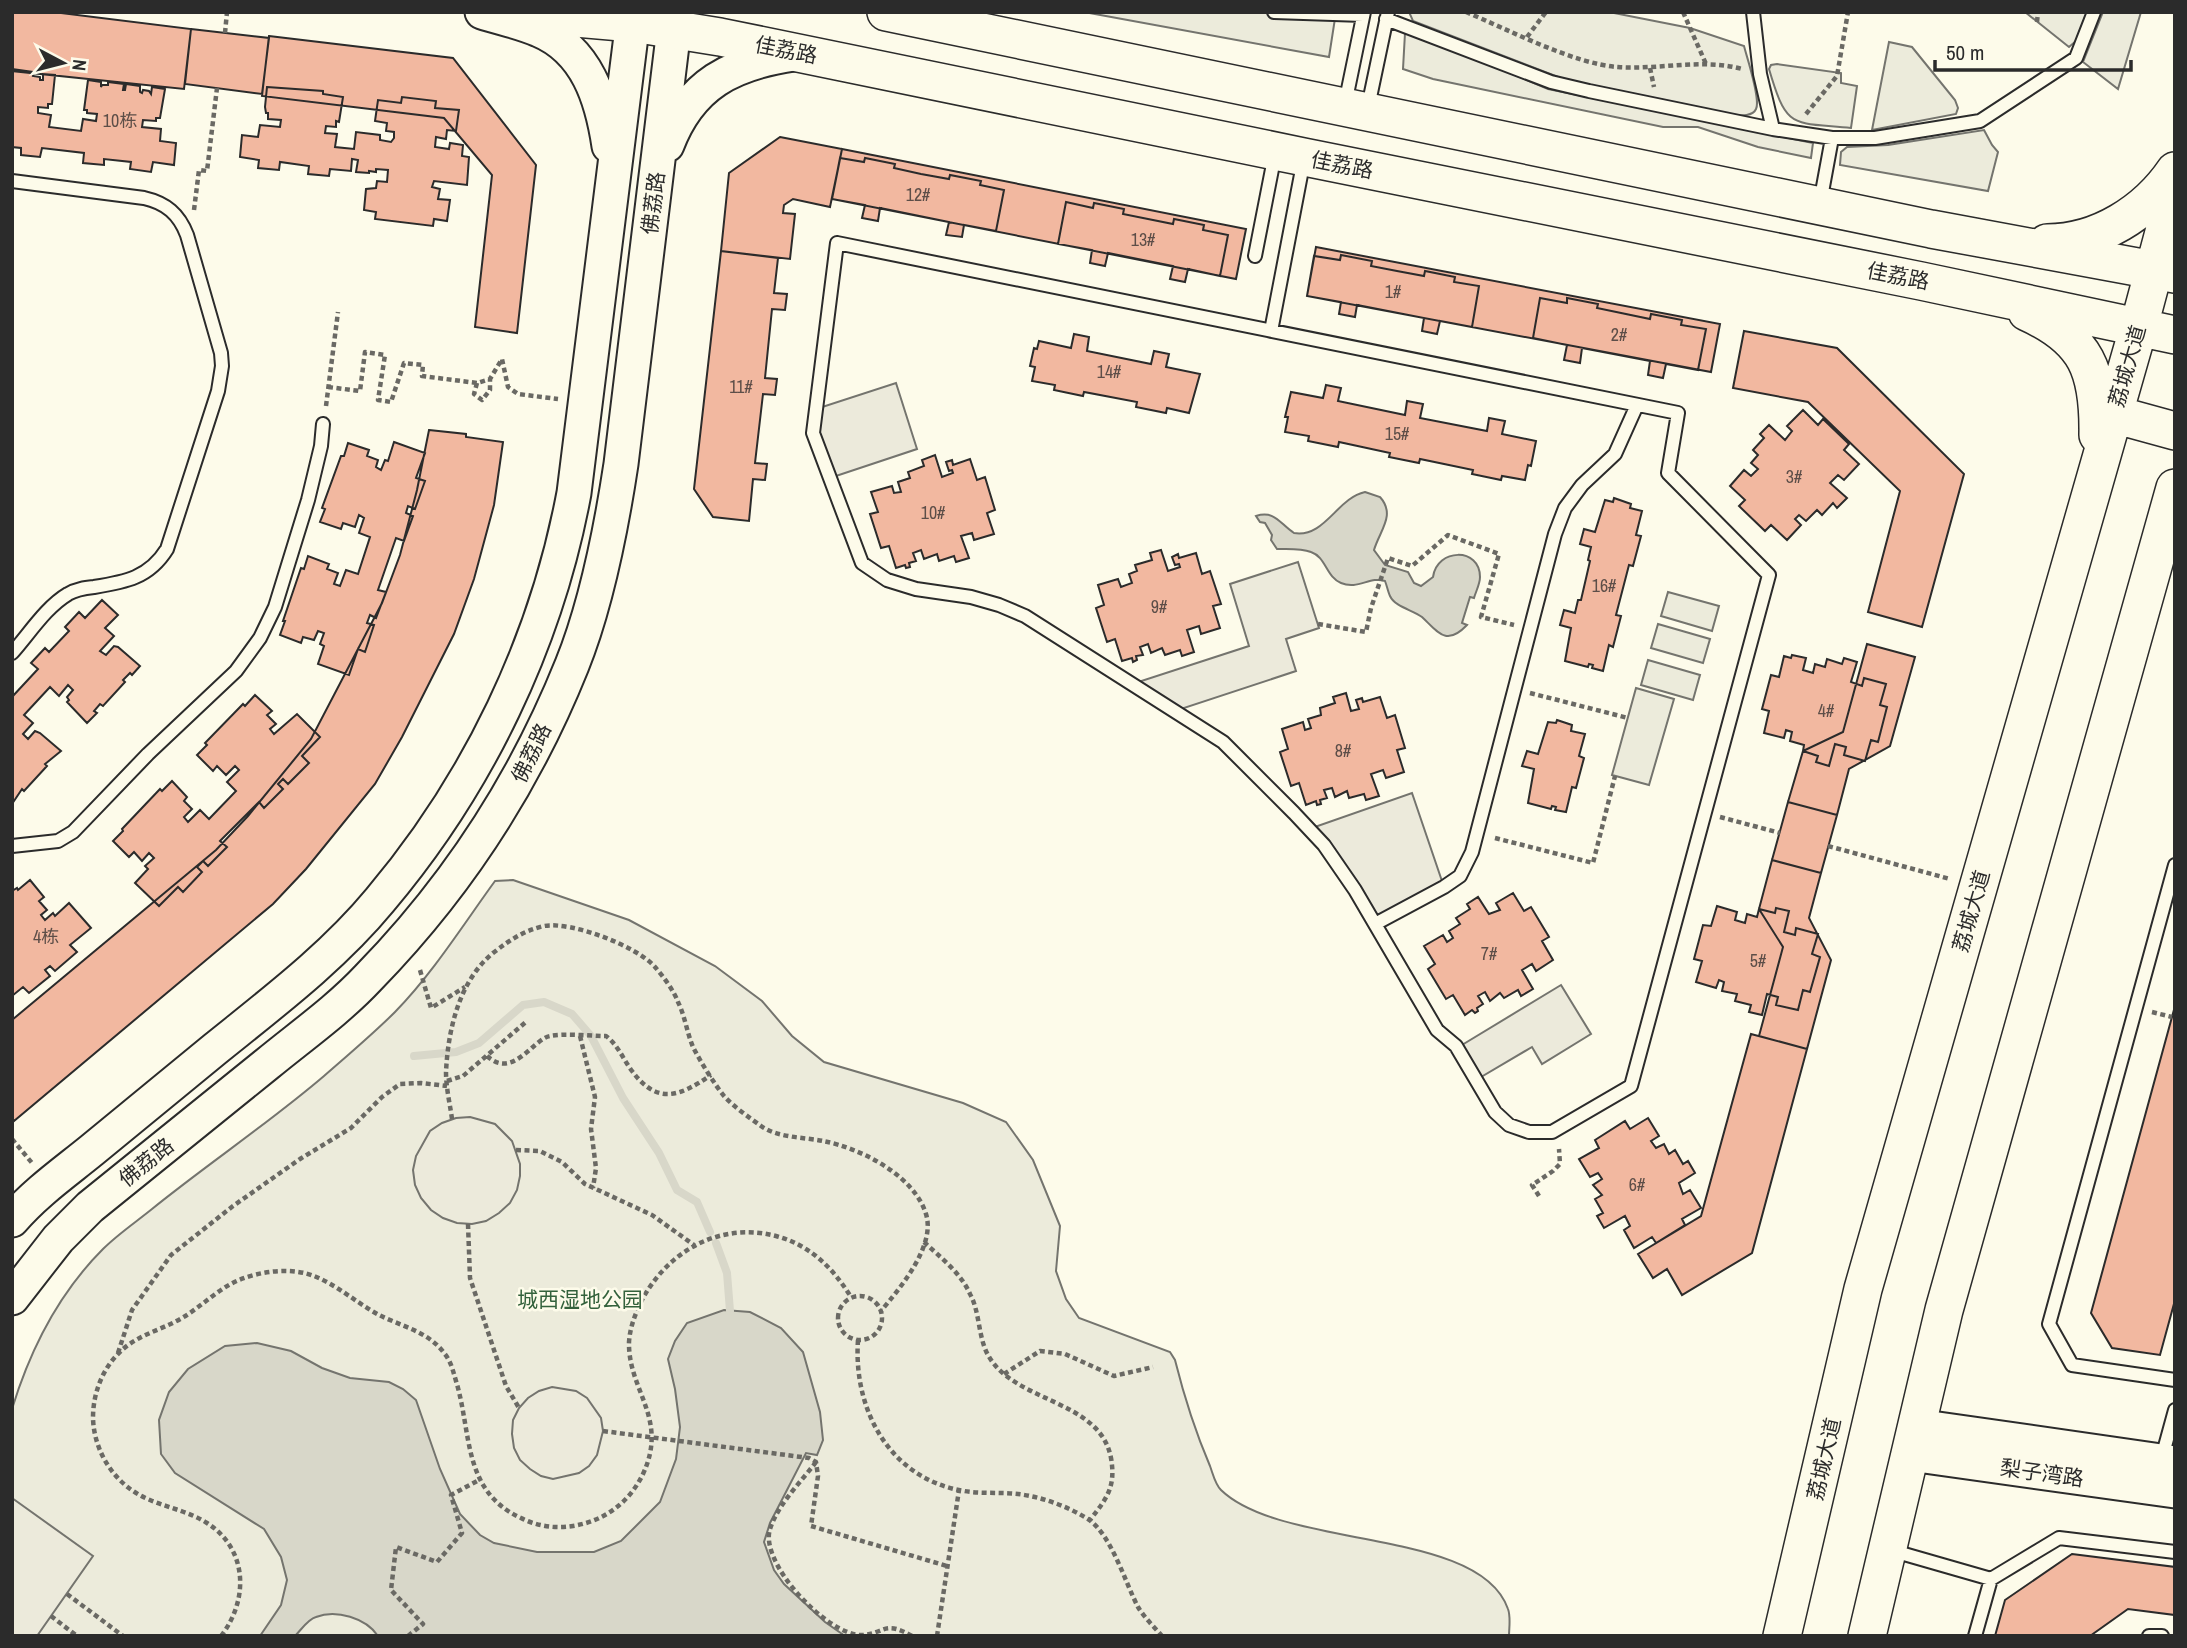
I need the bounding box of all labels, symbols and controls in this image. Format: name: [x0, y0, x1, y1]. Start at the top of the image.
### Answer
north arrow: [28, 28, 98, 98]
scale bar: [1935, 28, 2131, 72]
street label: 佳荔路: [752, 30, 820, 70]
text: 50 m: [1946, 38, 1984, 67]
text: N: [66, 58, 93, 72]
house number: 10栋: [103, 108, 137, 133]
street label: 佳荔路: [1308, 145, 1376, 185]
street label: 佛荔路: [635, 170, 671, 236]
house number: 12#: [906, 182, 930, 207]
house number: 13#: [1131, 227, 1155, 252]
street label: 佳荔路: [1864, 256, 1932, 296]
house number: 1#: [1385, 279, 1401, 304]
house number: 2#: [1611, 322, 1627, 347]
street label: 荔城大道: [2101, 322, 2153, 410]
house number: 14#: [1097, 359, 1121, 384]
house number: 11#: [729, 374, 753, 399]
house number: 15#: [1385, 421, 1409, 446]
house number: 3#: [1786, 464, 1802, 489]
house number: 10#: [921, 500, 945, 525]
house number: 16#: [1592, 573, 1616, 598]
house number: 9#: [1151, 594, 1167, 619]
house number: 4#: [1818, 698, 1834, 723]
street label: 佛荔路: [504, 718, 558, 788]
house number: 8#: [1335, 738, 1351, 763]
street label: 荔城大道: [1945, 867, 1997, 955]
house number: 4栋: [33, 924, 59, 949]
house number: 7#: [1481, 941, 1497, 966]
house number: 5#: [1750, 948, 1766, 973]
street label: 佛荔路: [112, 1131, 180, 1193]
house number: 6#: [1629, 1172, 1645, 1197]
park label: 城西湿地公园: [517, 1285, 643, 1314]
street label: 荔城大道: [1800, 1415, 1848, 1503]
street label: 梨子湾路: [1998, 1453, 2086, 1493]

